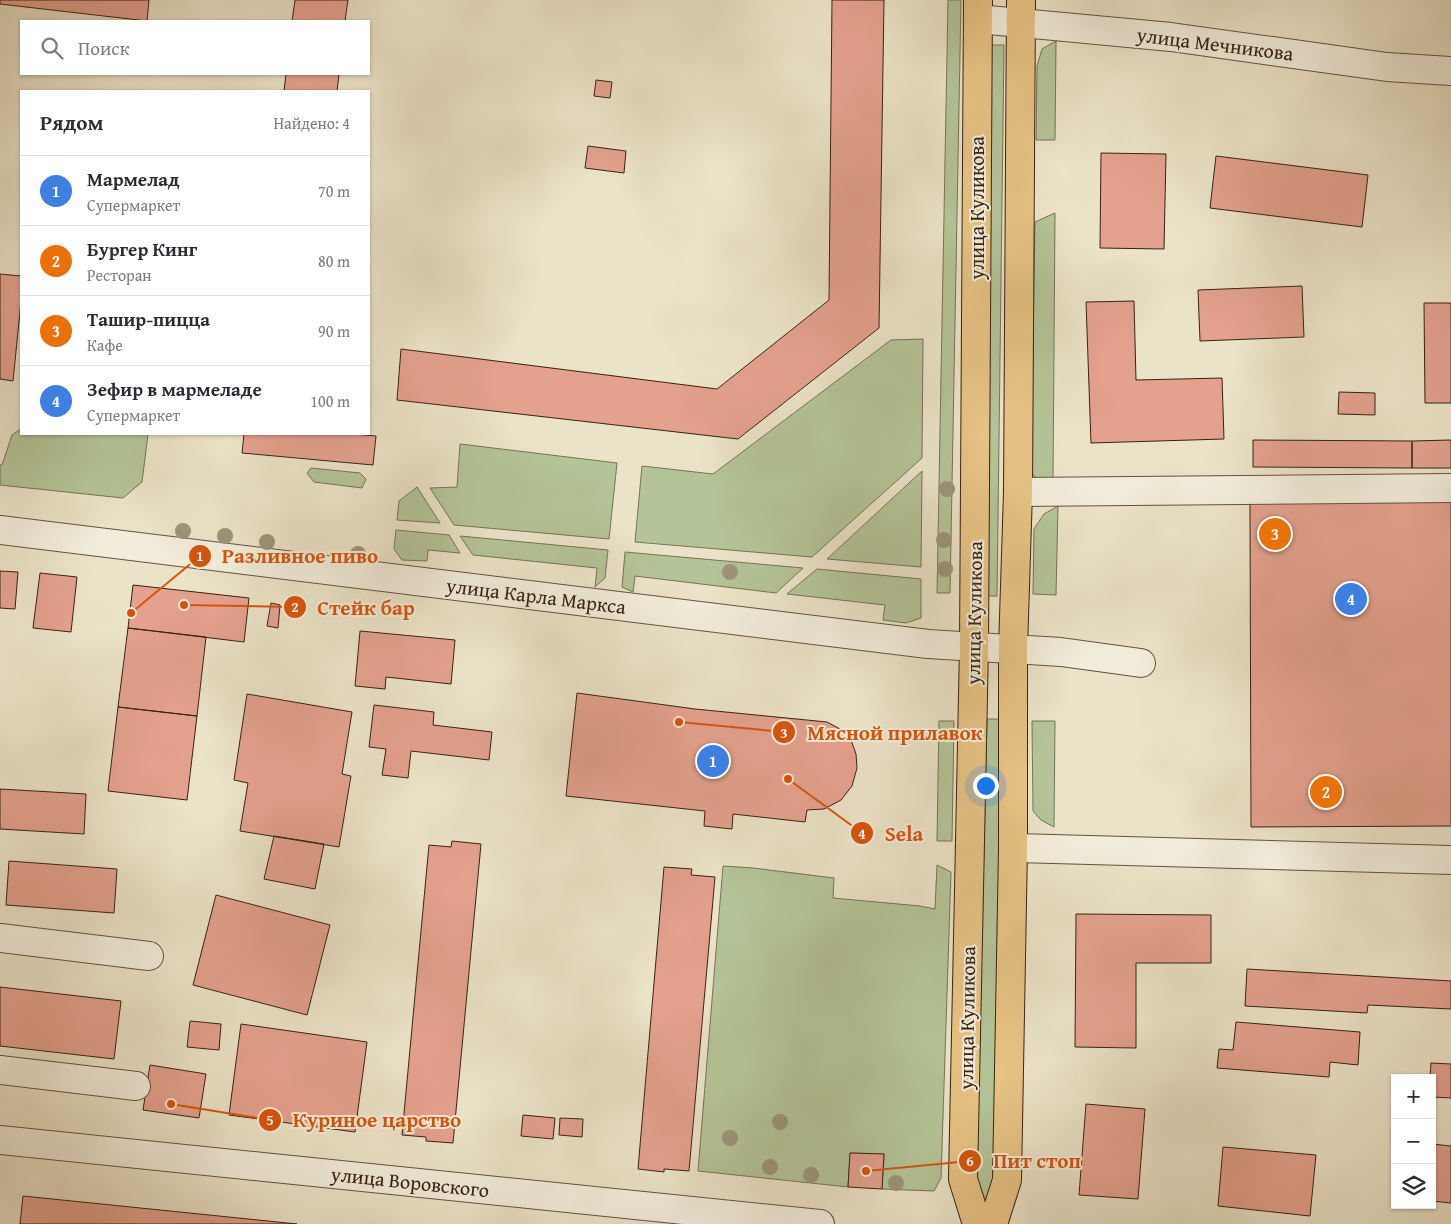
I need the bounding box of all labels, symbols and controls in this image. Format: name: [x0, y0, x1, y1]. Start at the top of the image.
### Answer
street label: улица Мечникова: [1134, 19, 1296, 68]
search box: [20, 20, 370, 75]
icon: search: [38, 34, 66, 62]
text: Поиск: [78, 34, 130, 62]
text: Рядом: [40, 107, 103, 138]
text: Найдено: 4: [273, 111, 350, 135]
street label: улица Куликова: [962, 136, 991, 281]
text: Мармелад: [87, 165, 180, 193]
text: 1: [52, 179, 60, 203]
text: 70 m: [318, 179, 350, 203]
text: Супермаркет: [87, 193, 180, 217]
text: Бургер Кинг: [87, 235, 197, 263]
text: 2: [52, 249, 60, 273]
text: 80 m: [318, 249, 350, 273]
text: Ресторан: [87, 263, 152, 287]
text: Ташир-пицца: [87, 305, 210, 333]
text: 3: [52, 319, 60, 343]
text: 90 m: [318, 319, 350, 343]
text: Кафе: [87, 333, 123, 357]
text: Зефир в мармеладе: [87, 375, 262, 403]
text: 4: [52, 389, 60, 413]
text: 100 m: [310, 389, 350, 413]
text: Супермаркет: [87, 403, 180, 427]
pin: 3: [1259, 515, 1291, 553]
callout: Разливное пиво: [187, 538, 388, 574]
text: Разливное пиво: [222, 540, 378, 571]
street label: улица Куликова: [958, 540, 989, 686]
text: 1: [196, 545, 204, 566]
street label: улица Карла Маркса: [444, 570, 628, 621]
pin: 4: [1335, 580, 1367, 618]
callout: Стейк бар: [283, 589, 425, 625]
text: Стейк бар: [317, 592, 415, 623]
text: 2: [291, 596, 299, 617]
callout: Мясной прилавок: [772, 714, 992, 750]
text: Мясной прилавок: [807, 717, 984, 748]
text: 3: [780, 722, 788, 743]
pin: 1: [697, 742, 729, 780]
your location: [973, 773, 999, 799]
pin: 2: [1310, 773, 1342, 811]
callout: Sela: [849, 815, 933, 851]
text: Sela: [885, 818, 924, 849]
text: 4: [858, 823, 866, 844]
street label: улица Куликова: [951, 945, 982, 1091]
map controls: [1391, 1074, 1436, 1209]
button: +: [1391, 1074, 1436, 1119]
callout: Куриное царство: [258, 1102, 471, 1138]
text: Куриное царство: [293, 1104, 461, 1135]
text: 5: [266, 1109, 274, 1130]
button: −: [1391, 1119, 1436, 1164]
callout: Пит стоп: [958, 1143, 1091, 1179]
text: Пит стоп: [993, 1145, 1081, 1176]
text: 6: [966, 1150, 974, 1171]
street label: улица Воровского: [329, 1159, 491, 1204]
button: layers: [1391, 1164, 1436, 1209]

